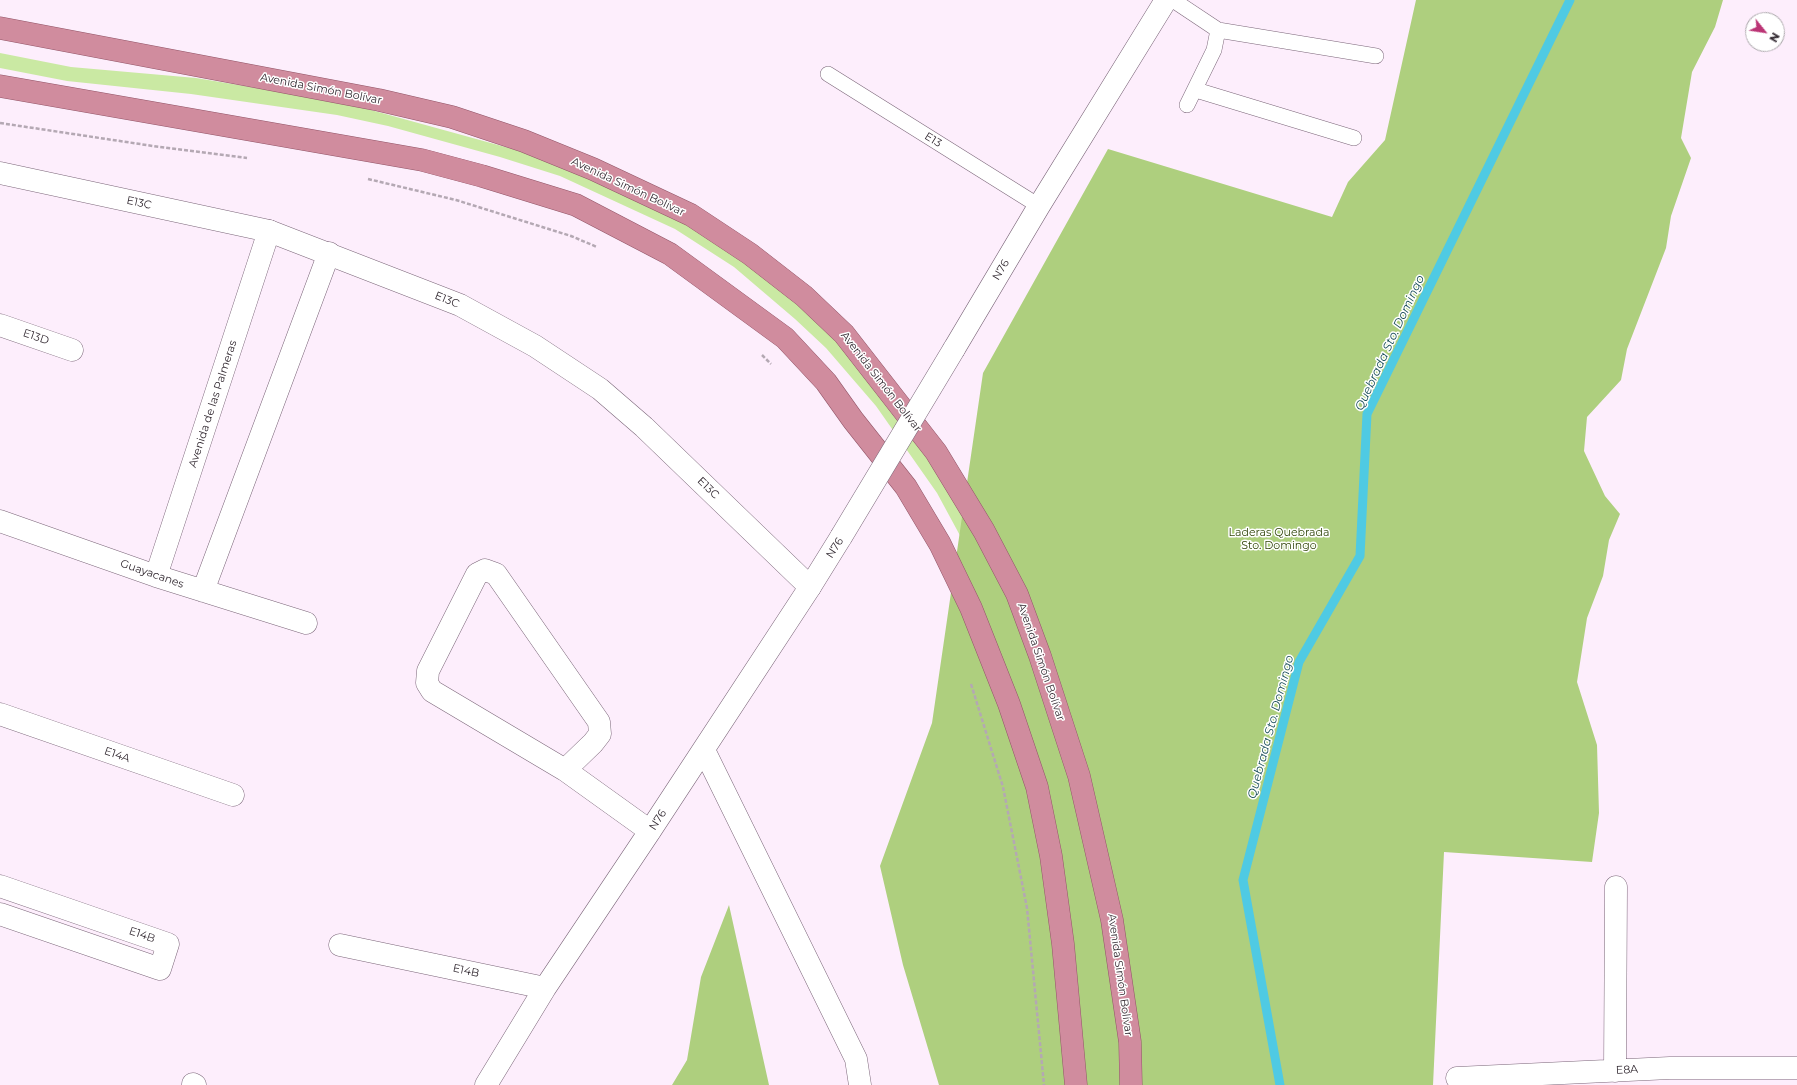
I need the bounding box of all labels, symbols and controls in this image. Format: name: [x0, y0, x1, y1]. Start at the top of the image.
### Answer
north arrow: [1745, 12, 1785, 52]
text: N: [1766, 30, 1783, 45]
street label: Avenida Simón Bolívar: [259, 71, 383, 107]
street label: E13: [922, 130, 944, 150]
street label: Avenida Simón Bolívar: [569, 155, 687, 219]
street label: E13C: [125, 194, 153, 212]
street label: N76: [990, 257, 1012, 283]
water label: Quebrada Sto. Domingo: [1352, 273, 1428, 413]
street label: E13C: [433, 289, 461, 311]
street label: E13D: [21, 326, 51, 348]
street label: Avenida Simón Bolívar: [838, 329, 924, 435]
street label: Avenida de las Palmeras: [186, 339, 240, 469]
street label: E13C: [694, 474, 722, 502]
park label: Laderas Quebrada Sto. Domingo: [1229, 526, 1329, 552]
street label: N76: [824, 535, 846, 561]
street label: Guayacanes: [118, 557, 186, 591]
street label: Avenida Simón Bolívar: [1015, 601, 1067, 723]
water label: Quebrada Sto. Domingo: [1245, 654, 1297, 800]
street label: E14A: [102, 744, 132, 766]
street label: N76: [647, 807, 669, 833]
street label: Avenida Simón Bolívar: [1105, 913, 1135, 1037]
street label: E14B: [127, 924, 157, 946]
street label: E14B: [451, 962, 481, 980]
street label: E8A: [1616, 1063, 1638, 1077]

